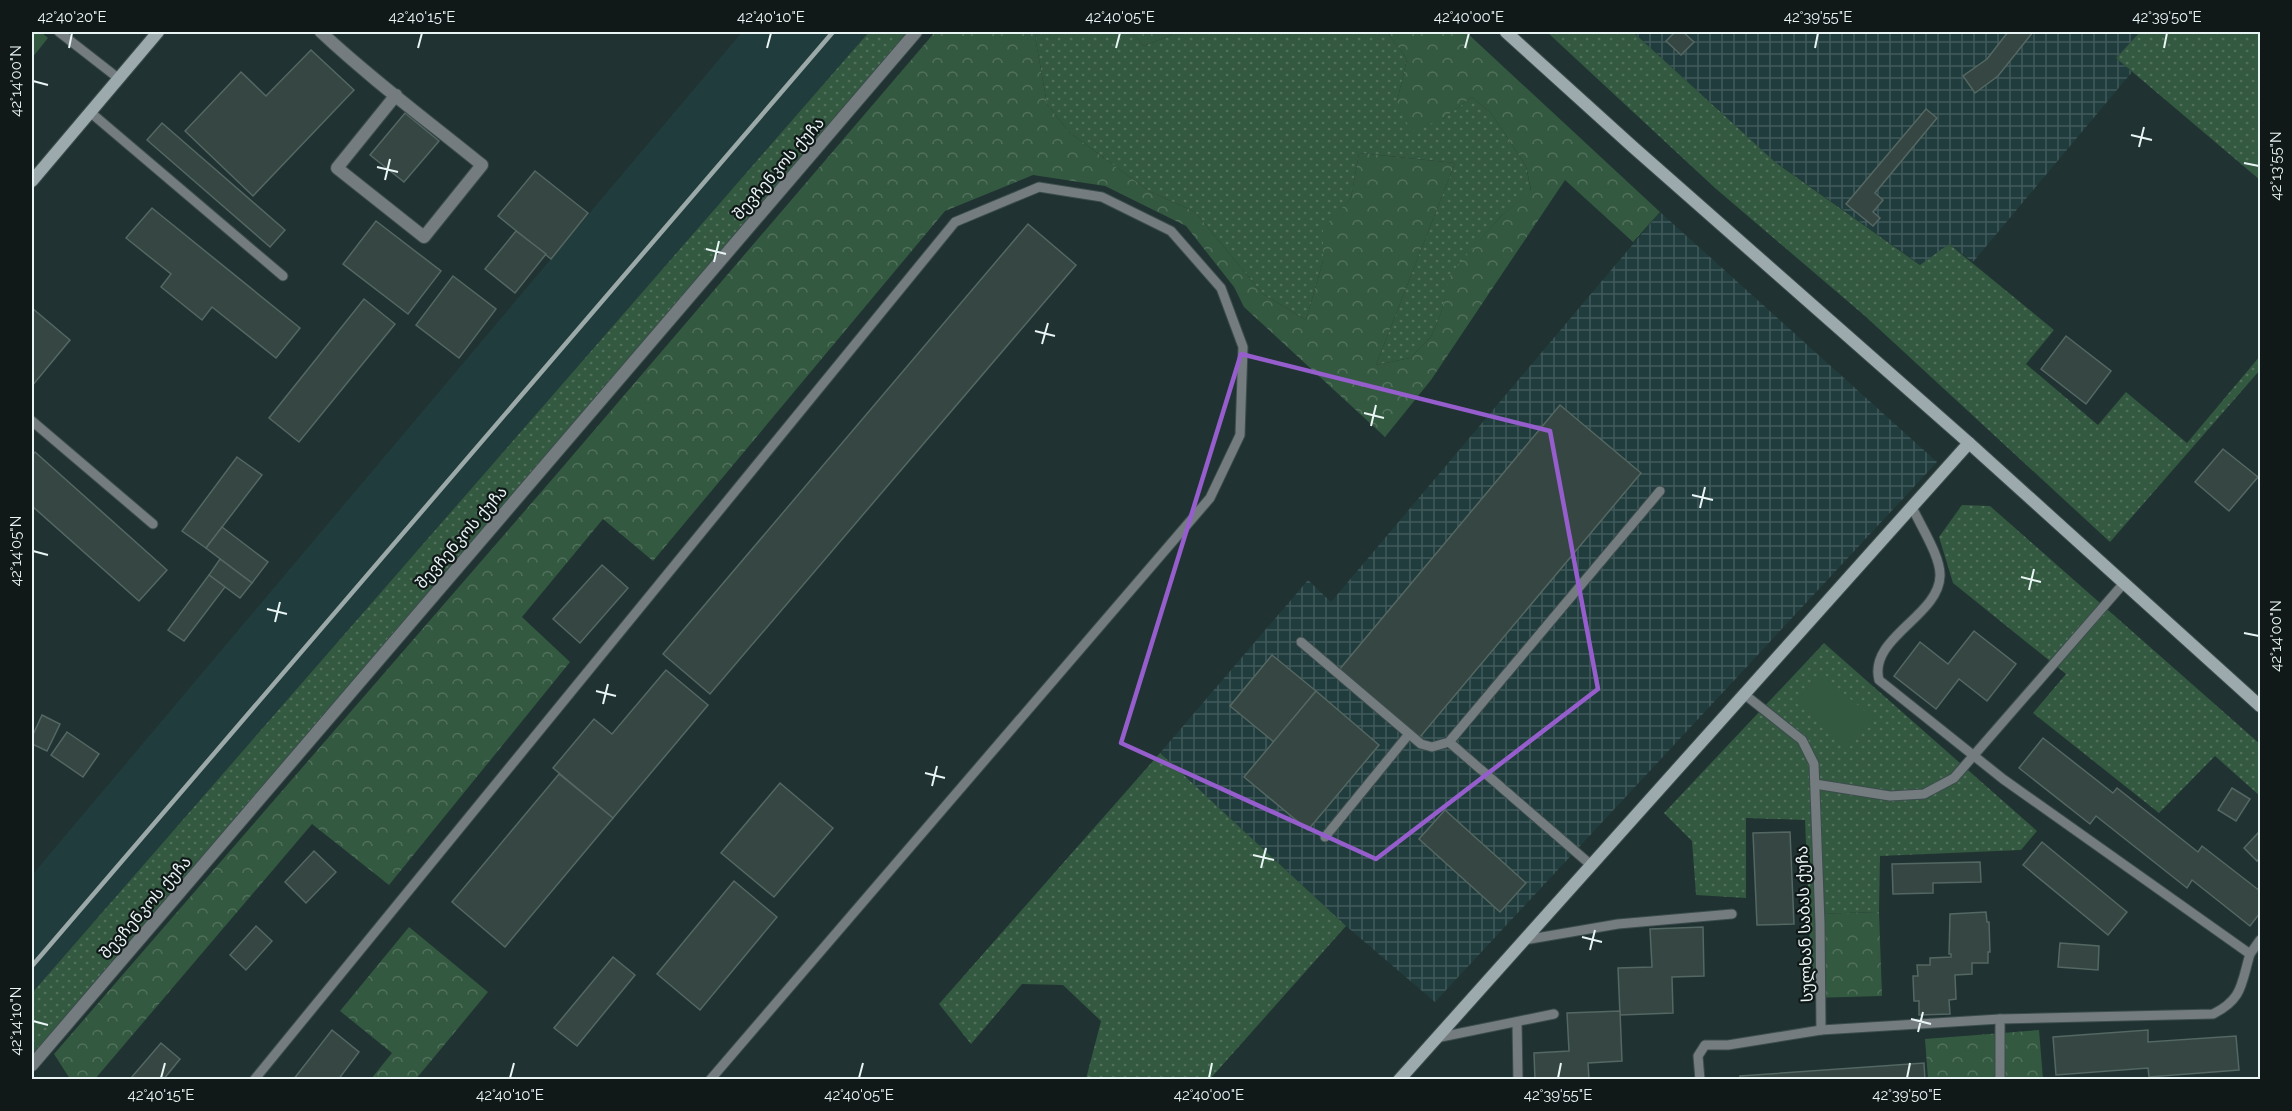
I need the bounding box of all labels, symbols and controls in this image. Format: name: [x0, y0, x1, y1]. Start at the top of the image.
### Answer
text: 42°40'20"E: [37, 8, 107, 26]
text: 42°40'15"E: [389, 8, 455, 26]
text: 42°40'10"E: [737, 8, 805, 26]
text: 42°40'05"E: [1085, 8, 1155, 26]
text: 42°40'00"E: [1434, 8, 1504, 26]
text: 42°39'55"E: [1784, 8, 1852, 26]
text: 42°39'50"E: [2132, 8, 2202, 26]
text: 42°14'00"N: [7, 45, 25, 117]
street label: შევჩენკოს ქუჩა: [729, 113, 828, 223]
text: 42°13'55"N: [2267, 131, 2285, 201]
street label: შევჩენკოს ქუჩა: [412, 482, 511, 592]
text: 42°14'05"N: [7, 516, 25, 586]
text: 42°14'00"N: [2267, 600, 2285, 672]
street label: სულხან საბას ქუჩა: [1792, 845, 1818, 1003]
street label: შევჩენკოს ქუჩა: [96, 852, 195, 962]
text: 42°14'10"N: [7, 987, 25, 1055]
text: 42°40'15"E: [128, 1086, 194, 1104]
text: 42°40'10"E: [476, 1086, 544, 1104]
text: 42°40'05"E: [824, 1086, 894, 1104]
text: 42°40'00"E: [1174, 1086, 1244, 1104]
text: 42°39'55"E: [1524, 1086, 1592, 1104]
text: 42°39'50"E: [1872, 1086, 1942, 1104]

